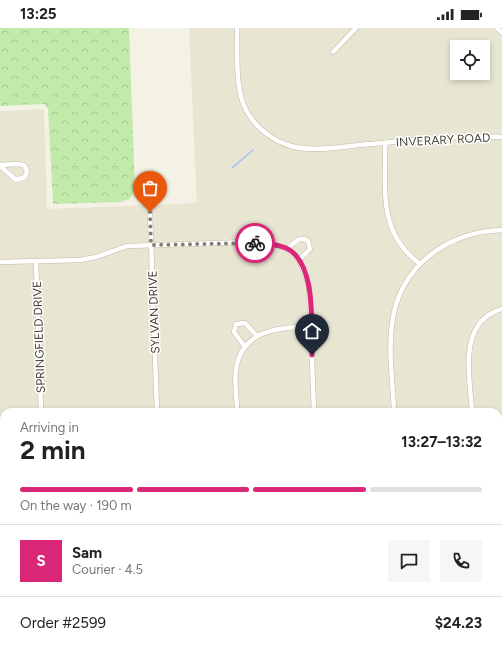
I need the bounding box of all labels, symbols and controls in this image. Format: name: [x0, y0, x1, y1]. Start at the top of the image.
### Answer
text: 13:25: [20, 5, 57, 23]
map controls: [450, 40, 490, 80]
button: locate: [450, 40, 490, 80]
street label: INVERARY ROAD: [395, 131, 491, 149]
pin: [133, 171, 167, 212]
icon: bag: [139, 177, 161, 199]
courier: [235, 223, 275, 263]
icon: bike: [244, 232, 266, 254]
street label: SYLVAN DRIVE: [146, 270, 162, 354]
street label: SPRINGFIELD DRIVE: [30, 281, 48, 393]
pin: [295, 314, 329, 355]
icon: home: [301, 320, 323, 342]
text: Arriving in: [20, 420, 79, 435]
text: 13:27–13:32: [401, 433, 482, 451]
text: 2 min: [20, 434, 86, 466]
text: On the way · 190 m: [20, 498, 132, 513]
button: chat: [388, 540, 430, 582]
button: phone: [440, 540, 482, 582]
text: Sam: [72, 544, 102, 562]
text: S: [36, 552, 46, 570]
text: Courier · 4.5: [72, 562, 143, 577]
text: Order #2599: [20, 614, 106, 632]
text: $24.23: [435, 614, 482, 632]

